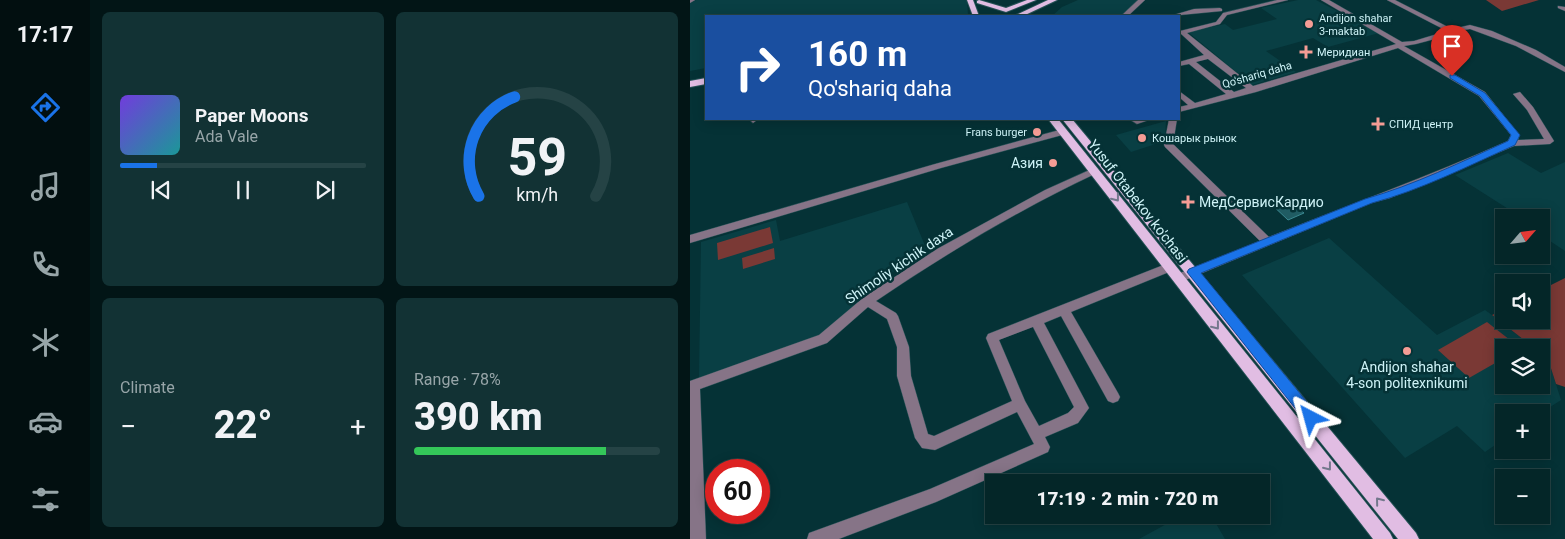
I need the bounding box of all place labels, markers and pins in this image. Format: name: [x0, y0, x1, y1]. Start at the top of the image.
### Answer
place label: Andijon shahar 3-maktab: [1319, 12, 1393, 38]
marker: Andijon shahar 3-maktab: [1303, 18, 1315, 30]
pin: [1431, 25, 1473, 76]
marker: Меридиан: [1299, 45, 1313, 59]
place label: Меридиан: [1317, 46, 1370, 59]
marker: СПИД центр: [1371, 117, 1385, 131]
place label: СПИД центр: [1389, 118, 1453, 131]
place label: Frans burger: [965, 126, 1027, 139]
marker: Frans burger: [1031, 126, 1043, 138]
marker: Кошарык рынок: [1136, 132, 1148, 144]
place label: Кошарык рынок: [1152, 132, 1237, 145]
place label: Азия: [1011, 155, 1043, 171]
marker: Азия: [1047, 157, 1059, 169]
place label: МедСервисКардио: [1199, 194, 1324, 210]
marker: МедСервисКардио: [1181, 195, 1195, 209]
marker: Andijon shahar 4-son politexnikumi: [1401, 345, 1413, 357]
place label: Andijon shahar 4-son politexnikumi: [1346, 359, 1468, 391]

